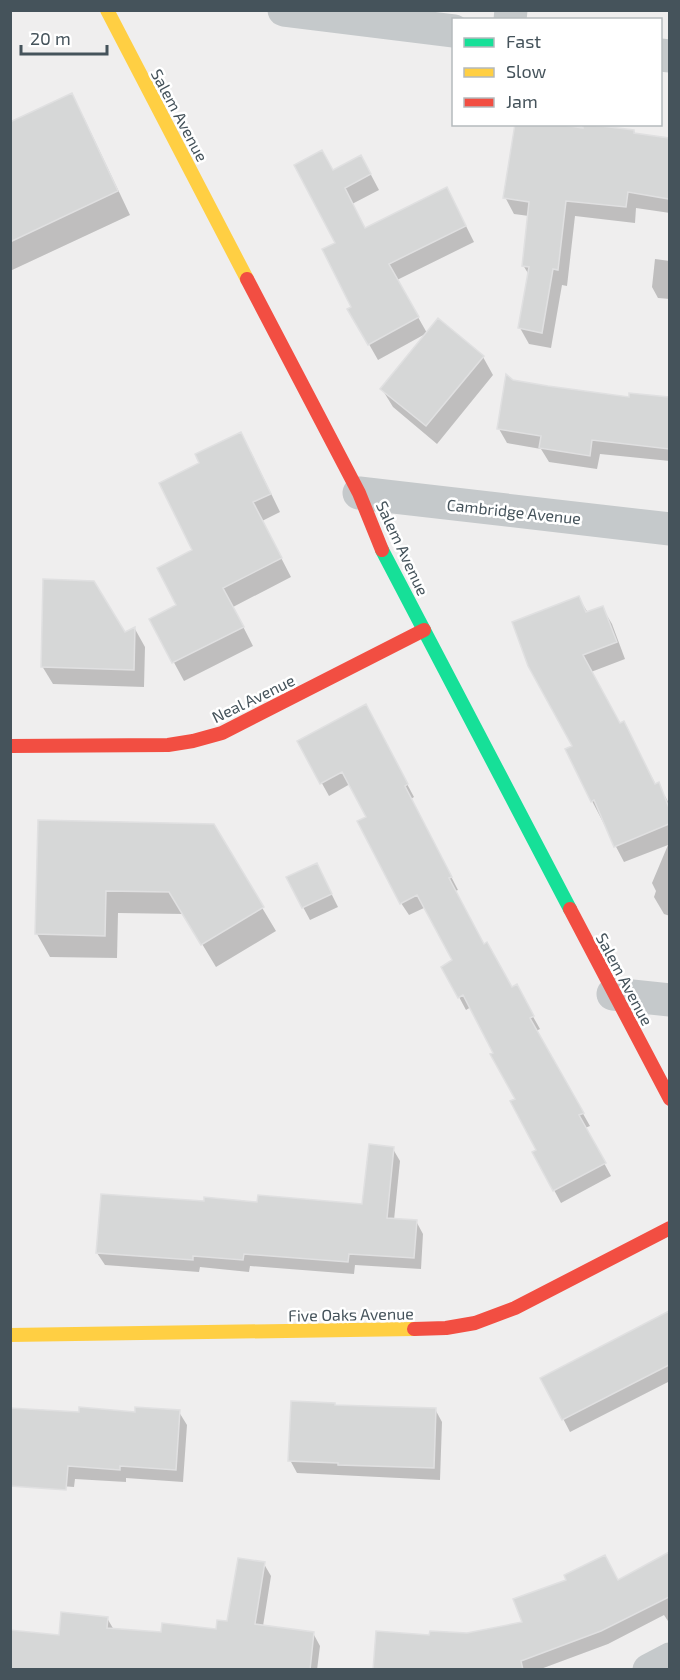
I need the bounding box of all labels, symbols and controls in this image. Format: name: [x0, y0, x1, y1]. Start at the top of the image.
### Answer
scale bar: [21, 18, 106, 56]
legend: [452, 18, 662, 126]
text: 20 m: [30, 27, 71, 49]
text: Fast: [506, 30, 541, 52]
text: Slow: [506, 60, 547, 82]
street label: Salem Avenue: [148, 66, 212, 164]
text: Jam: [506, 90, 538, 112]
street label: Cambridge Avenue: [446, 495, 582, 527]
street label: Salem Avenue: [373, 498, 433, 598]
street label: Neal Avenue: [208, 670, 298, 726]
street label: Salem Avenue: [593, 930, 657, 1028]
street label: Five Oaks Avenue: [288, 1303, 414, 1325]

